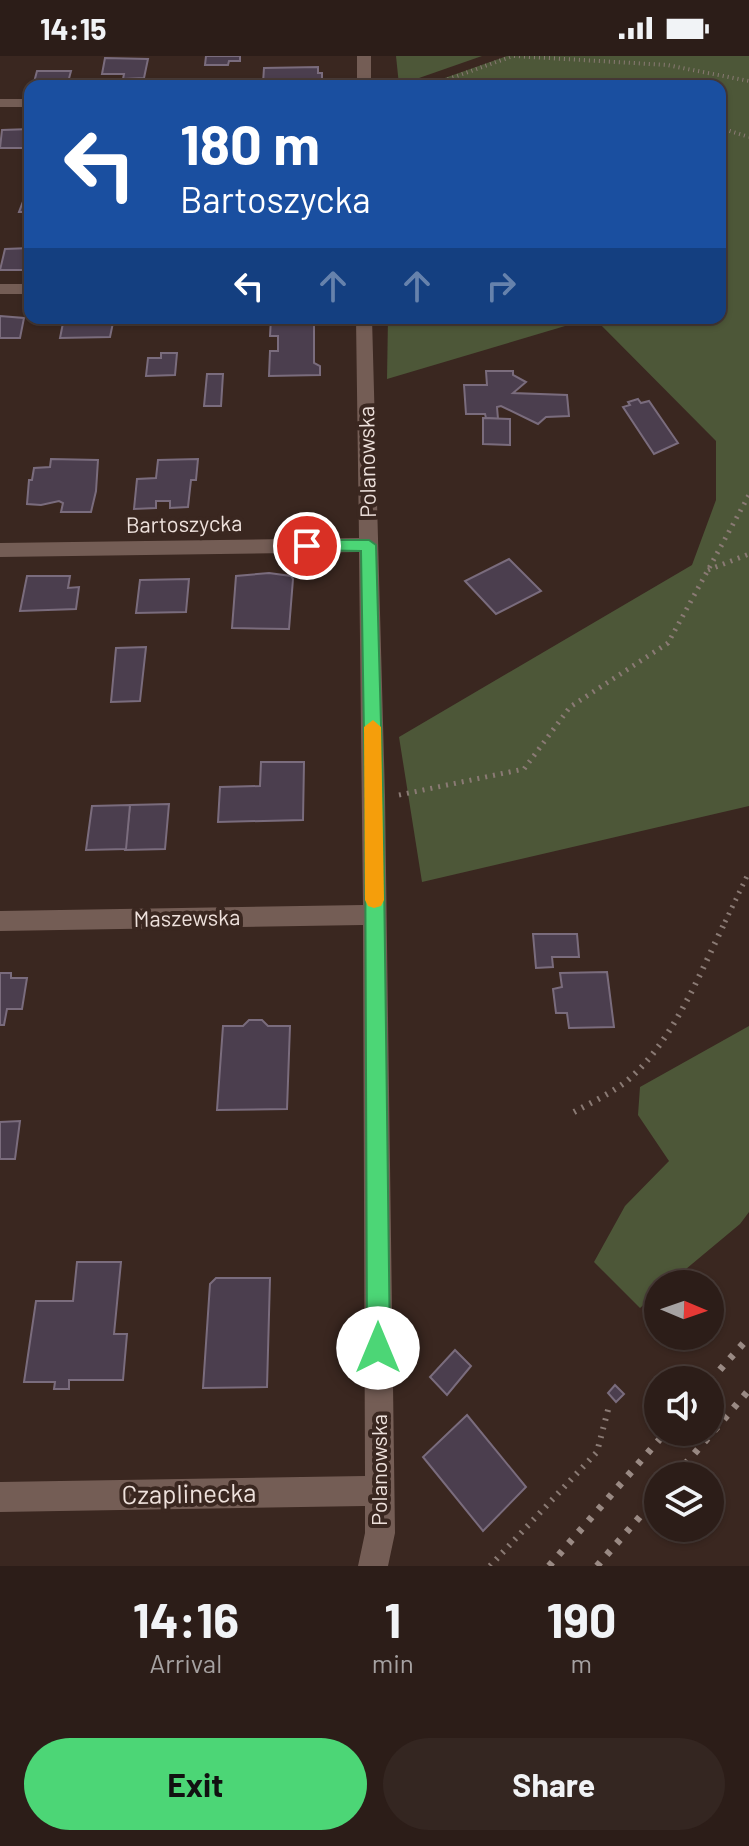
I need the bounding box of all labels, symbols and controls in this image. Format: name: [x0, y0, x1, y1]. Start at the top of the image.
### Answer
text: 14:15: [40, 10, 106, 46]
text: 180 m: [180, 109, 320, 176]
icon: left: [48, 112, 152, 216]
text: Bartoszycka: [180, 177, 371, 220]
icon: left: [227, 264, 271, 308]
icon: ahead: [311, 264, 355, 308]
icon: ahead: [395, 264, 439, 308]
icon: right: [479, 264, 523, 308]
street label: Polanowska: [352, 406, 380, 518]
street label: Bartoszycka: [125, 509, 242, 537]
pin: [273, 512, 341, 580]
icon: arrive: [285, 524, 329, 568]
street label: Maszewska: [133, 903, 241, 931]
north arrow: [644, 1270, 724, 1350]
map controls: [644, 1270, 724, 1542]
position arrow: [336, 1306, 420, 1390]
button: sound: [644, 1366, 724, 1446]
street label: Polanowska: [365, 1414, 391, 1526]
button: layers: [644, 1462, 724, 1542]
street label: Czaplinecka: [121, 1476, 257, 1509]
text: 14:16: [133, 1590, 239, 1648]
text: 1: [384, 1590, 401, 1648]
text: 190: [546, 1590, 616, 1648]
text: Arrival: [149, 1647, 222, 1678]
text: min: [372, 1647, 414, 1678]
text: m: [571, 1647, 592, 1678]
button: Exit: [24, 1738, 367, 1830]
button: Share: [383, 1738, 725, 1830]

